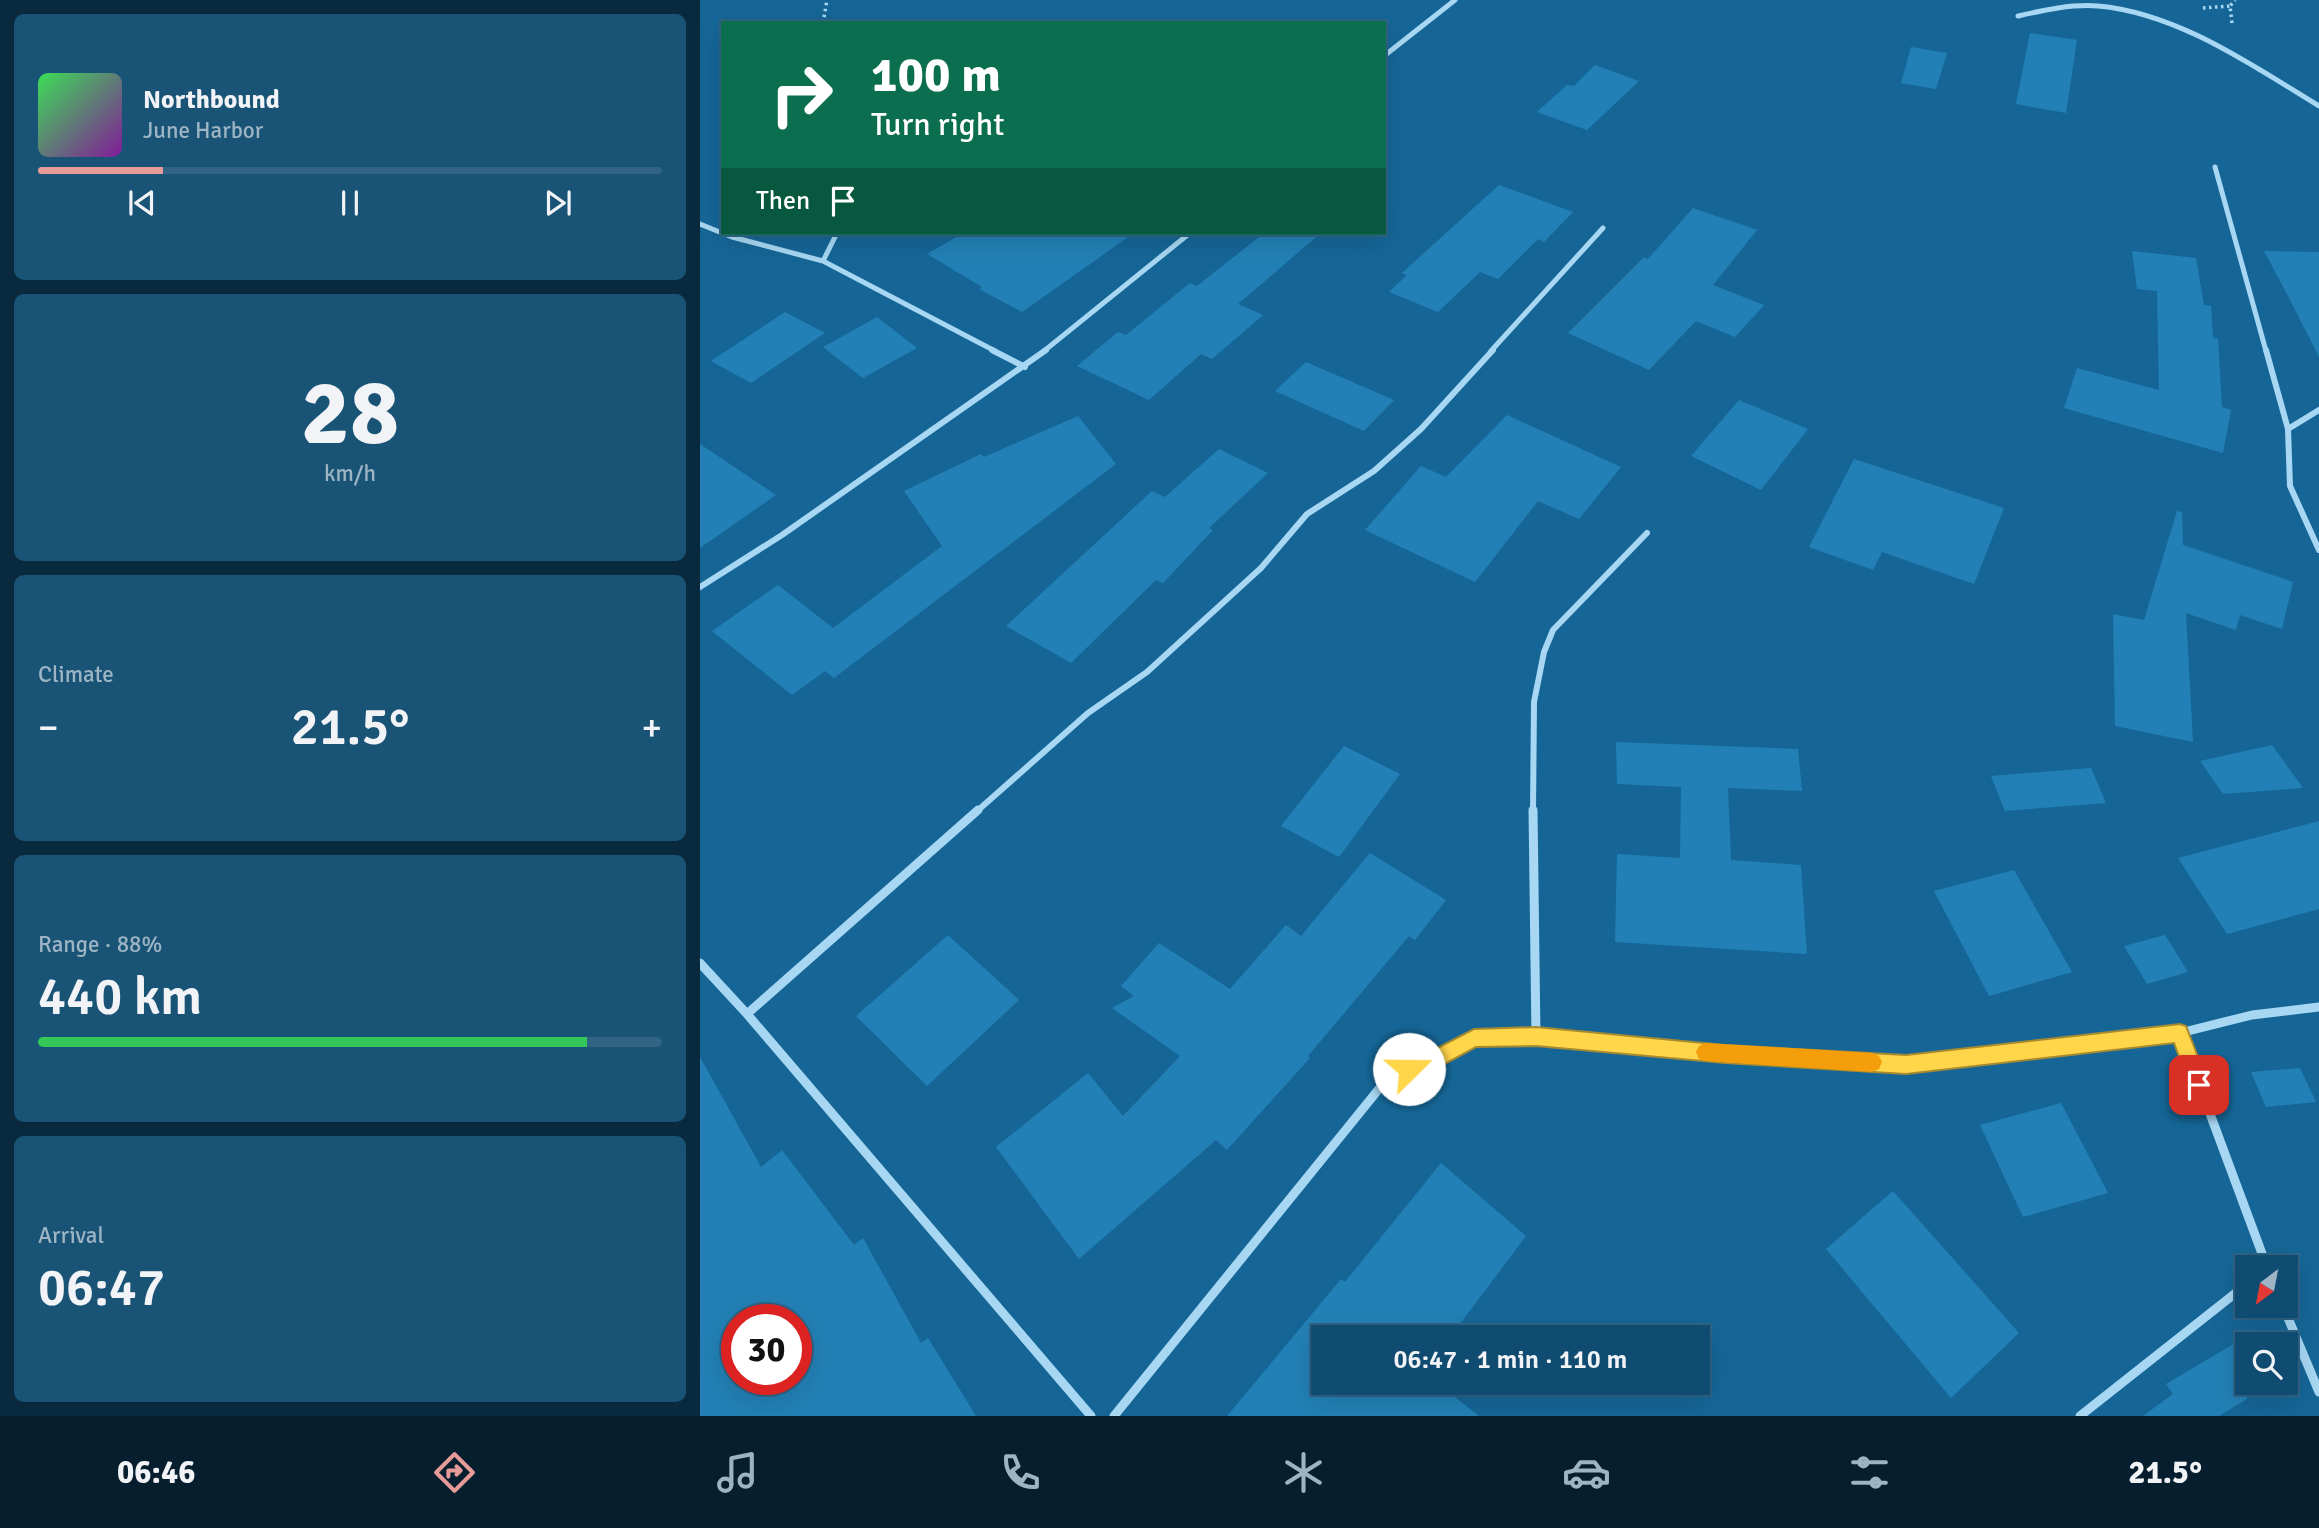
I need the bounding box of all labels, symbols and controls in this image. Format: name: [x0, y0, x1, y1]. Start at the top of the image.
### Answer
text: 100 m: [871, 45, 1001, 105]
icon: right: [756, 49, 847, 140]
text: Northbound: [143, 84, 280, 116]
text: Turn right: [871, 105, 1004, 144]
text: June Harbor: [143, 116, 263, 145]
icon: arrive: [824, 182, 862, 220]
icon: previous: [123, 184, 161, 222]
icon: pause: [331, 184, 369, 222]
icon: next: [539, 184, 577, 222]
text: Then: [756, 185, 810, 217]
text: 28: [301, 357, 399, 470]
text: km/h: [324, 459, 376, 488]
text: Climate: [38, 660, 114, 689]
text: 21.5°: [291, 695, 409, 759]
text: −: [38, 704, 59, 751]
text: +: [641, 704, 662, 751]
text: Range · 88%: [38, 930, 162, 959]
text: 440 km: [38, 965, 202, 1029]
position arrow: [1372, 1032, 1446, 1106]
pin: [2169, 1055, 2229, 1115]
icon: arrive: [2180, 1066, 2218, 1104]
text: Arrival: [38, 1221, 104, 1250]
north arrow: [2235, 1255, 2298, 1318]
map controls: [2235, 1255, 2298, 1395]
text: 06:47: [38, 1256, 165, 1320]
speed limit sign: 30: [721, 1304, 812, 1395]
button: search: [2235, 1332, 2298, 1395]
text: 06:47 · 1 min · 110 m: [1394, 1344, 1627, 1376]
icon: directions: [430, 1448, 479, 1497]
icon: music: [713, 1448, 762, 1497]
icon: phone: [996, 1448, 1045, 1497]
icon: climate: [1279, 1448, 1328, 1497]
icon: car: [1562, 1448, 1611, 1497]
icon: filters: [1845, 1448, 1894, 1497]
text: 06:46: [117, 1453, 196, 1492]
text: 21.5°: [2128, 1453, 2202, 1492]

